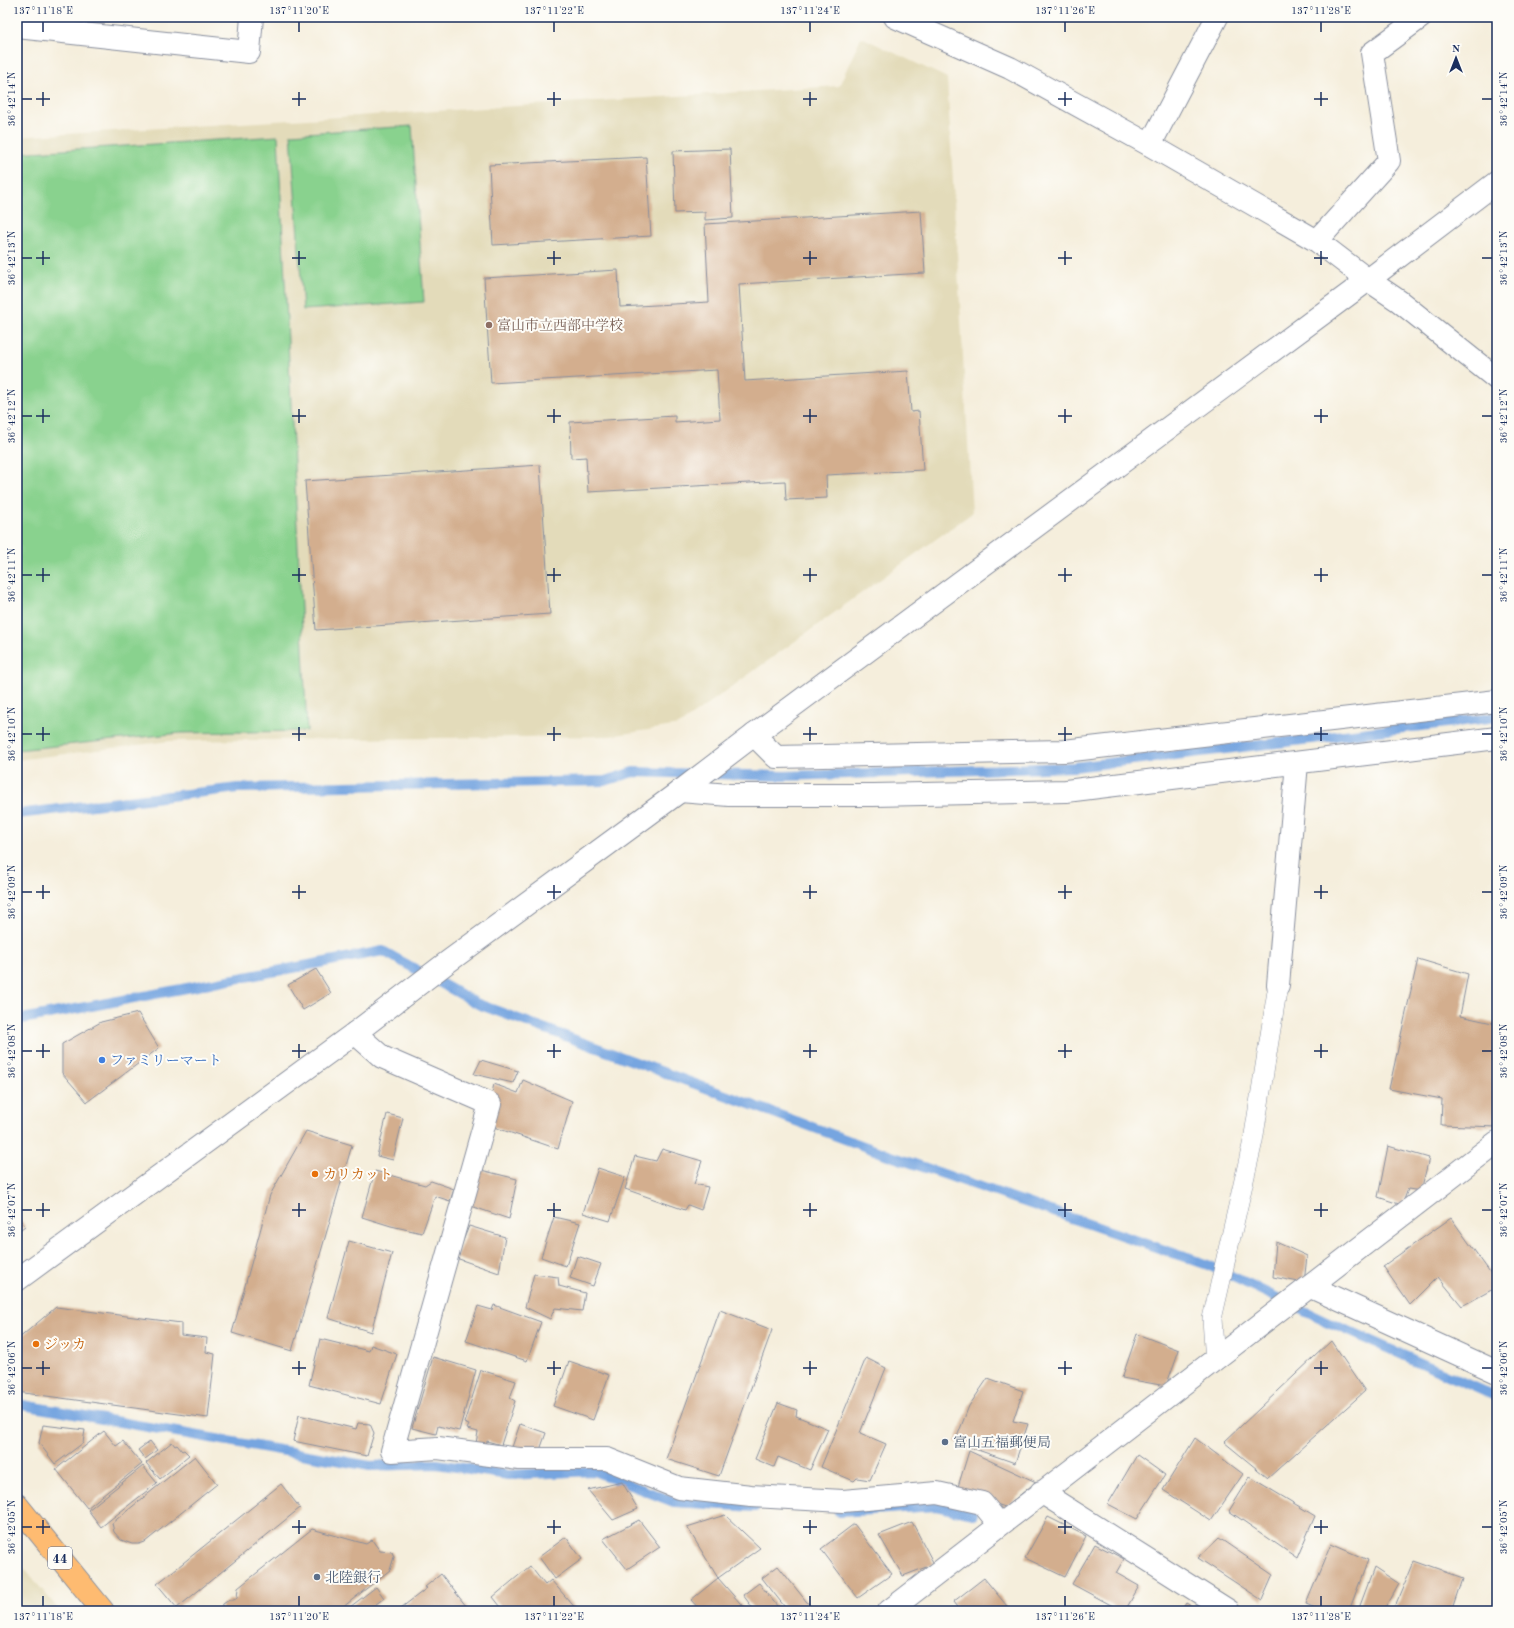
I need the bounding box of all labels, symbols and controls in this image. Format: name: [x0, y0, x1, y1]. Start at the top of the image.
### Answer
text: 137°11'18"E: [13, 6, 73, 16]
text: 137°11'20"E: [269, 6, 329, 16]
text: 137°11'22"E: [524, 6, 584, 16]
text: 137°11'24"E: [780, 6, 840, 16]
text: 137°11'26"E: [1035, 6, 1095, 16]
text: 137°11'28"E: [1291, 6, 1351, 16]
north arrow: [1436, 38, 1476, 78]
text: N: [1452, 44, 1461, 55]
text: 36°42'14"N: [7, 71, 17, 126]
text: 36°42'14"N: [1499, 71, 1509, 126]
text: 36°42'13"N: [7, 230, 17, 285]
text: 36°42'13"N: [1499, 230, 1509, 285]
place label: 富山市立西部中学校: [497, 318, 623, 333]
marker: 富山市立西部中学校: [484, 320, 494, 330]
text: 36°42'12"N: [7, 388, 17, 443]
text: 36°42'12"N: [1499, 388, 1509, 443]
text: 36°42'11"N: [7, 547, 17, 602]
text: 36°42'11"N: [1499, 547, 1509, 602]
text: 36°42'10"N: [7, 706, 17, 761]
text: 36°42'10"N: [1499, 706, 1509, 761]
text: 36°42'09"N: [7, 864, 17, 919]
text: 36°42'09"N: [1499, 864, 1509, 919]
text: 36°42'08"N: [7, 1023, 17, 1078]
text: 36°42'08"N: [1499, 1023, 1509, 1078]
place label: ファミリーマート: [110, 1054, 222, 1068]
marker: ファミリーマート: [97, 1055, 107, 1065]
place label: カリカット: [323, 1168, 393, 1182]
marker: カリカット: [310, 1169, 320, 1179]
text: 36°42'07"N: [7, 1182, 17, 1237]
text: 36°42'07"N: [1499, 1182, 1509, 1237]
place label: ジッカ: [44, 1337, 86, 1352]
marker: ジッカ: [31, 1339, 41, 1349]
text: 36°42'06"N: [7, 1340, 17, 1395]
text: 36°42'06"N: [1499, 1340, 1509, 1395]
place label: 富山五福郵便局: [953, 1435, 1051, 1450]
marker: 富山五福郵便局: [940, 1437, 950, 1447]
text: 36°42'05"N: [7, 1499, 17, 1554]
text: 36°42'05"N: [1499, 1499, 1509, 1554]
road number: 44: [48, 1547, 72, 1569]
place label: 北陸銀行: [325, 1570, 381, 1585]
marker: 北陸銀行: [312, 1572, 322, 1582]
text: 137°11'18"E: [13, 1612, 73, 1622]
text: 137°11'20"E: [269, 1612, 329, 1622]
text: 137°11'22"E: [524, 1612, 584, 1622]
text: 137°11'24"E: [780, 1612, 840, 1622]
text: 137°11'26"E: [1035, 1612, 1095, 1622]
text: 137°11'28"E: [1291, 1612, 1351, 1622]

